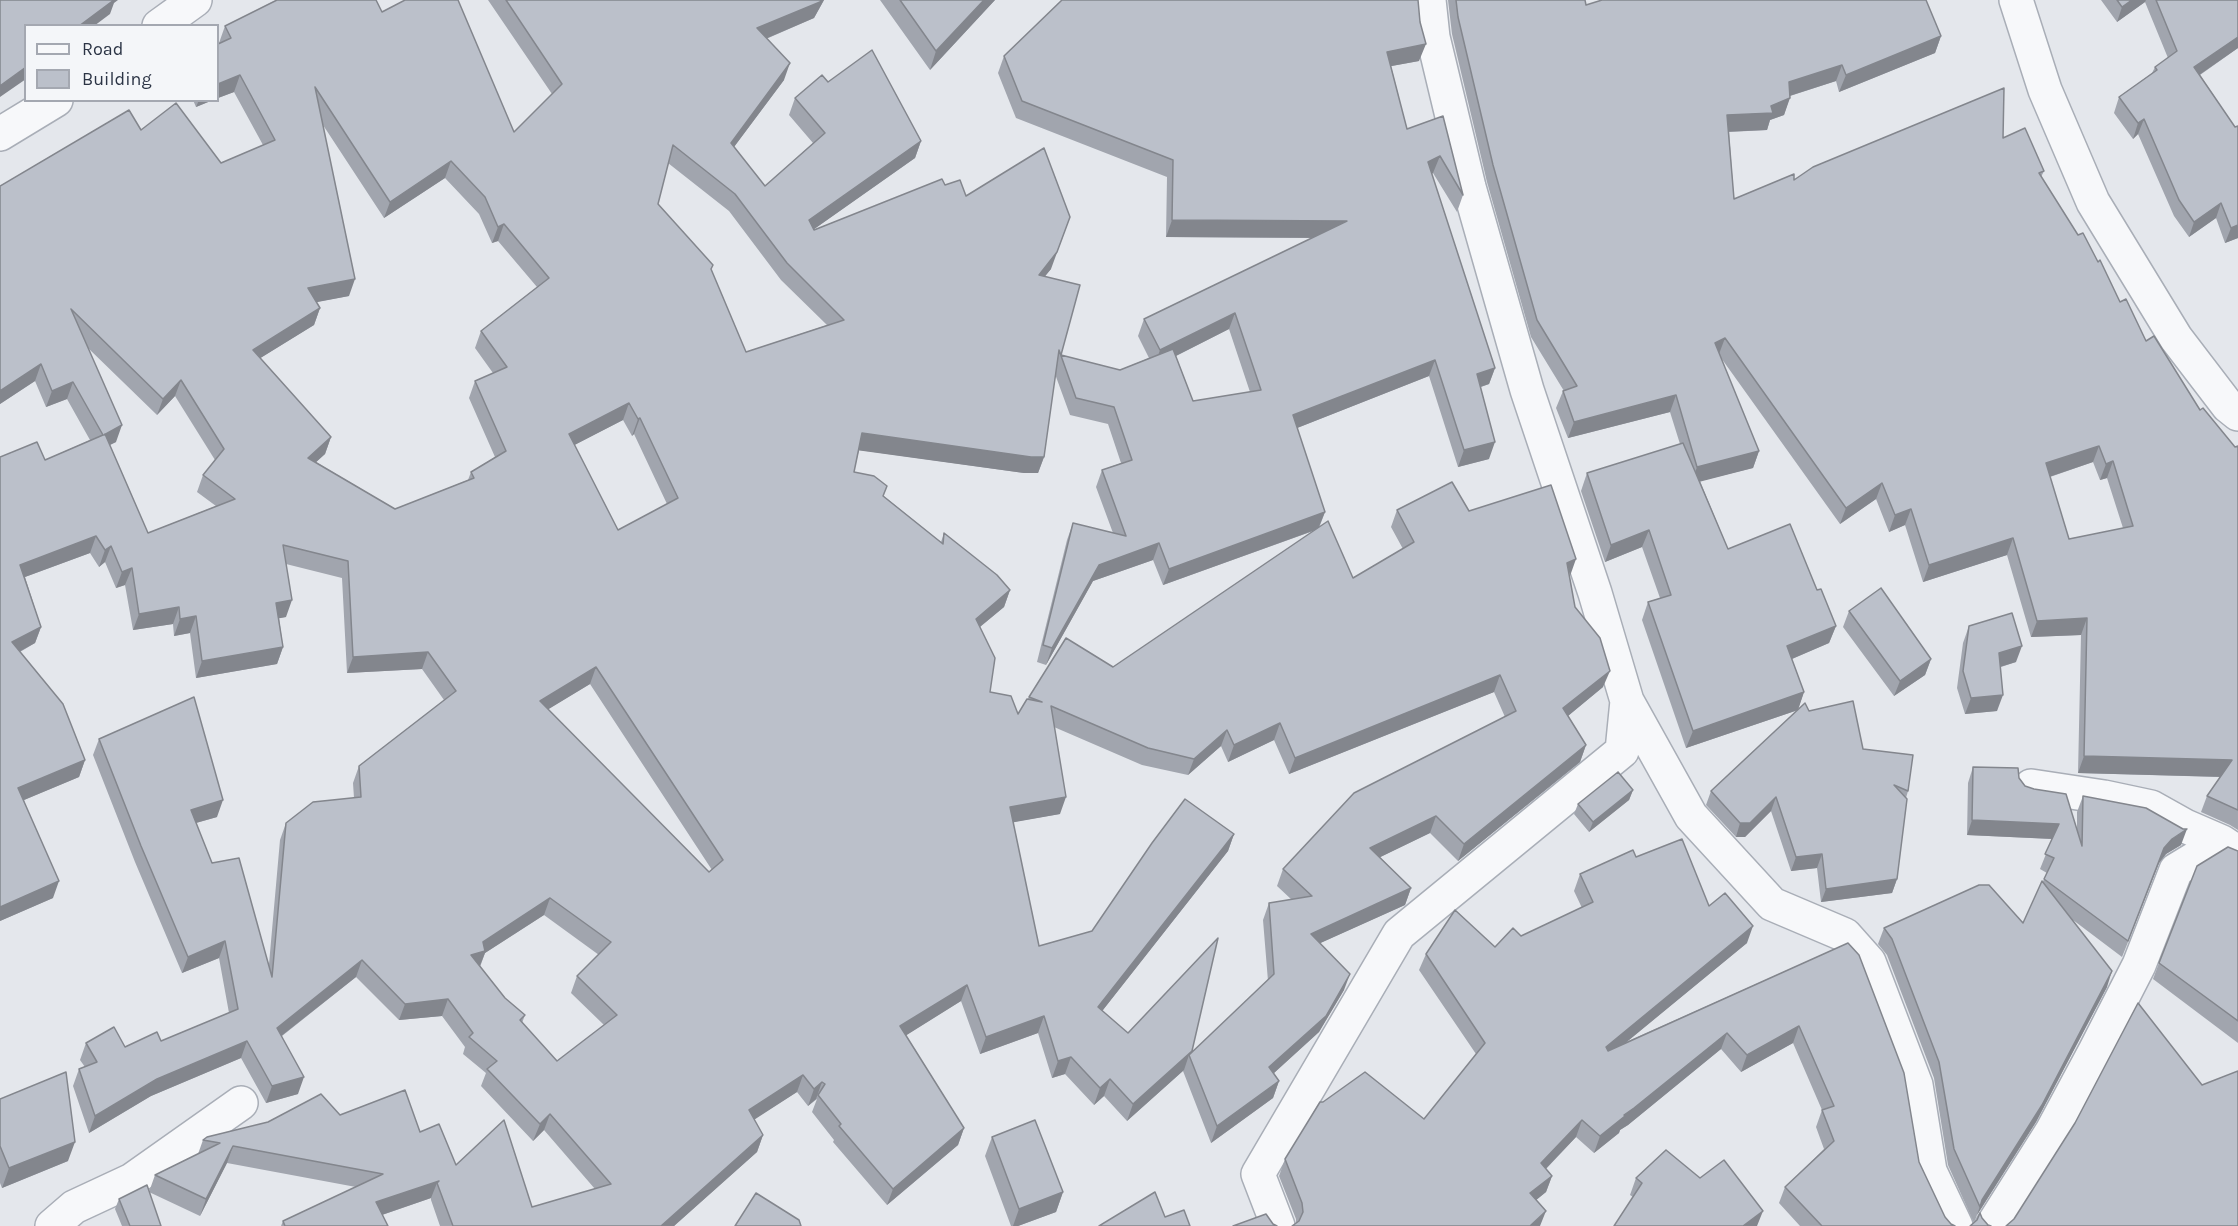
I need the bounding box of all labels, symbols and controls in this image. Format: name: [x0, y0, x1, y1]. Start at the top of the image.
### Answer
legend: [24, 24, 219, 102]
text: Road: [82, 38, 123, 60]
text: Building: [82, 68, 152, 90]

